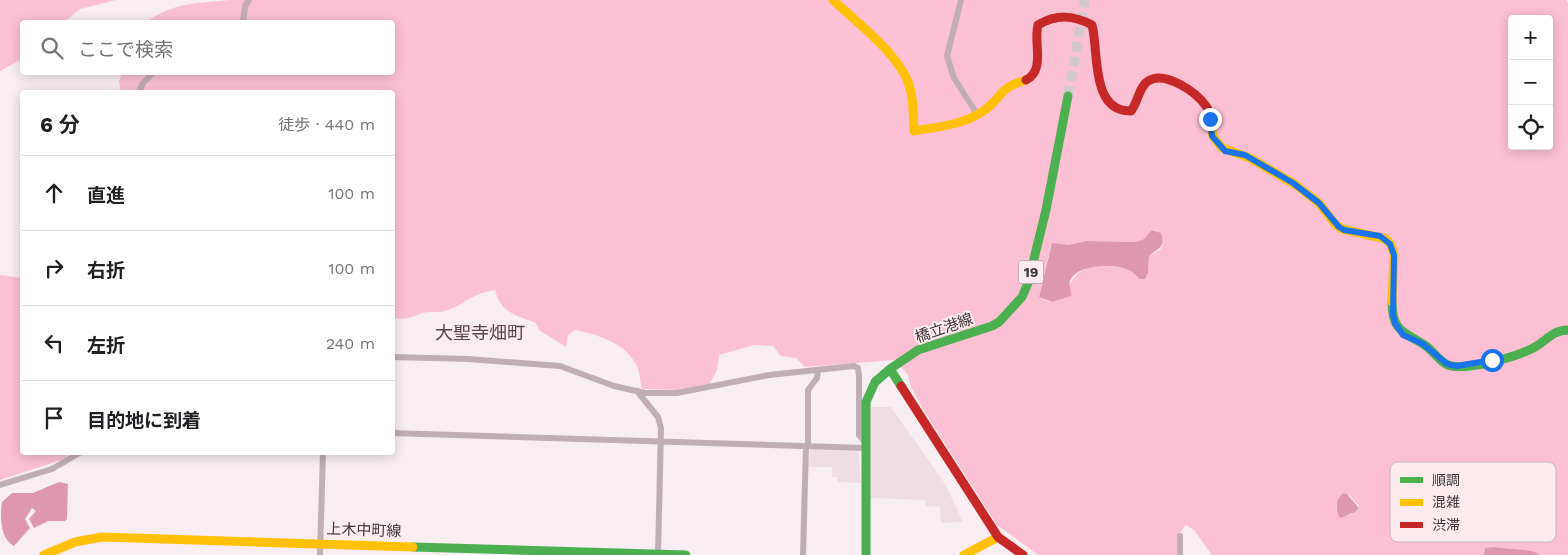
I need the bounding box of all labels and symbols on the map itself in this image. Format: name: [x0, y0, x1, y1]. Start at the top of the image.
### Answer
route end: [1199, 108, 1222, 131]
road number: 19: [1018, 260, 1044, 284]
street label: 橋立港線: [913, 310, 975, 346]
district label: 大聖寺畑町: [435, 322, 525, 343]
route start: [1481, 349, 1504, 372]
legend: [1390, 462, 1556, 542]
text: 順調: [1432, 472, 1460, 488]
text: 混雑: [1432, 494, 1460, 510]
text: 渋滞: [1432, 517, 1460, 533]
street label: 上木中町線: [326, 520, 402, 540]

